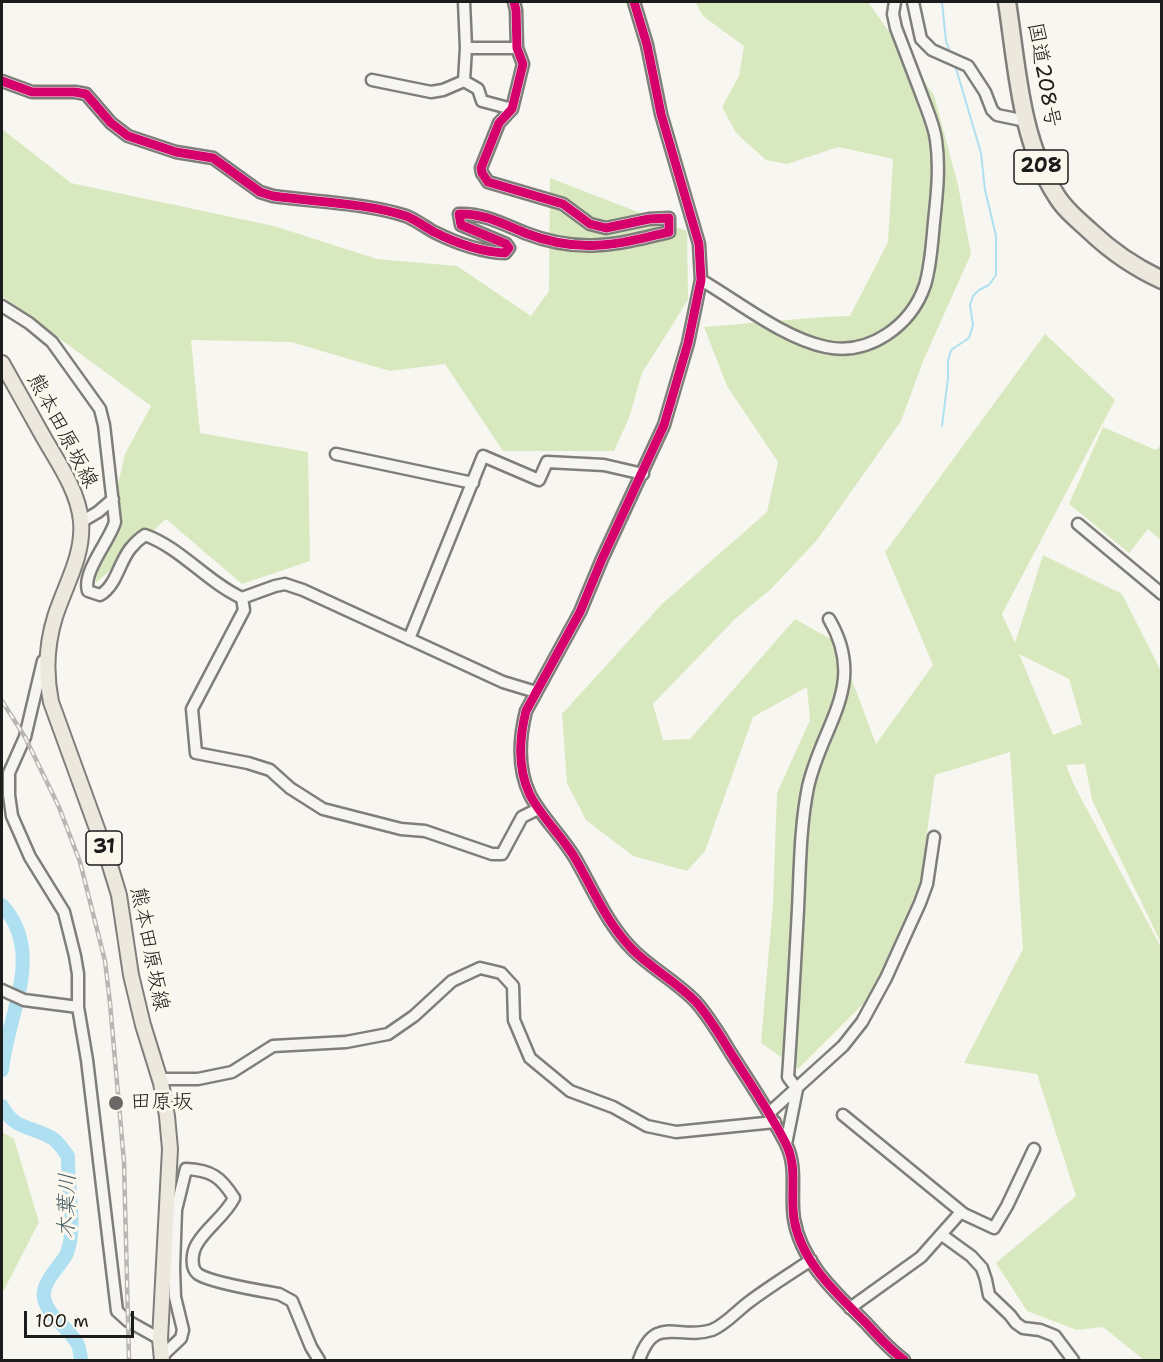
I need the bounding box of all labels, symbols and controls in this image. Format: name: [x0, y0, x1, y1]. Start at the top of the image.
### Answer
street label: 国道208号: [1021, 21, 1065, 129]
road number: 208: [1014, 150, 1068, 184]
street label: 熊本田原坂線: [21, 369, 103, 493]
road number: 31: [86, 831, 122, 865]
street label: 熊本田原坂線: [125, 885, 173, 1013]
place label: 田原坂: [130, 1090, 193, 1116]
marker: 田原坂: [107, 1094, 125, 1112]
water label: 木葉川: [54, 1173, 82, 1239]
scale bar: [27, 1299, 136, 1337]
text: 100 m: [35, 1309, 89, 1333]

